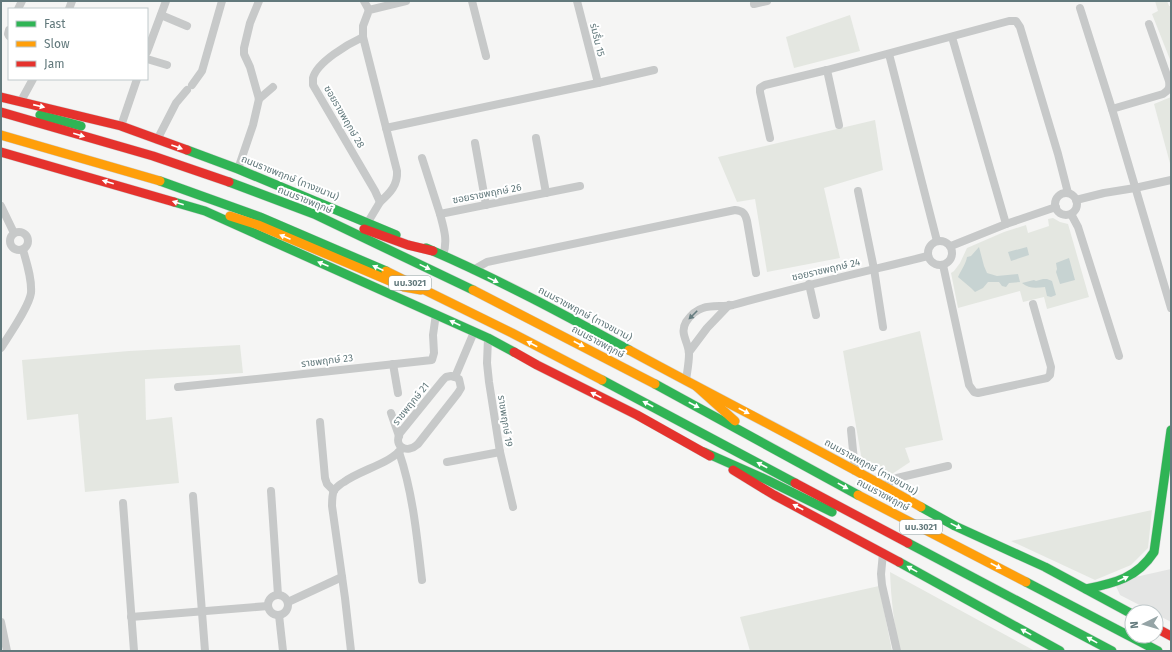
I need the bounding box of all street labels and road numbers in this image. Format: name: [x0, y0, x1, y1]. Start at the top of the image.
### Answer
street label: ร่มรื่น 15: [587, 22, 609, 58]
street label: ซอยราชพฤกษ์ 28: [321, 84, 367, 151]
street label: ถนนราชพฤกษ์ (ทางขนาน): [239, 153, 341, 203]
street label: ซอยราชพฤกษ์ 26: [452, 181, 522, 207]
street label: ถนนราชพฤกษ์: [276, 184, 334, 216]
street label: ซอยราชพฤกษ์ 24: [791, 256, 862, 284]
road number: นบ.3021: [389, 276, 431, 290]
street label: ถนนราชพฤกษ์ (ทางขนาน): [536, 284, 634, 344]
street label: ถนนราชพฤกษ์: [570, 323, 626, 361]
street label: ราชพฤกษ์ 23: [300, 352, 354, 370]
street label: ราชพฤกษ์ 21: [390, 380, 432, 428]
street label: ราชพฤกษ์ 19: [495, 394, 515, 448]
street label: ถนนราชพฤกษ์ (ทางขนาน): [822, 436, 920, 498]
street label: ถนนราชพฤกษ์: [855, 476, 911, 514]
road number: นบ.3021: [900, 520, 942, 534]

